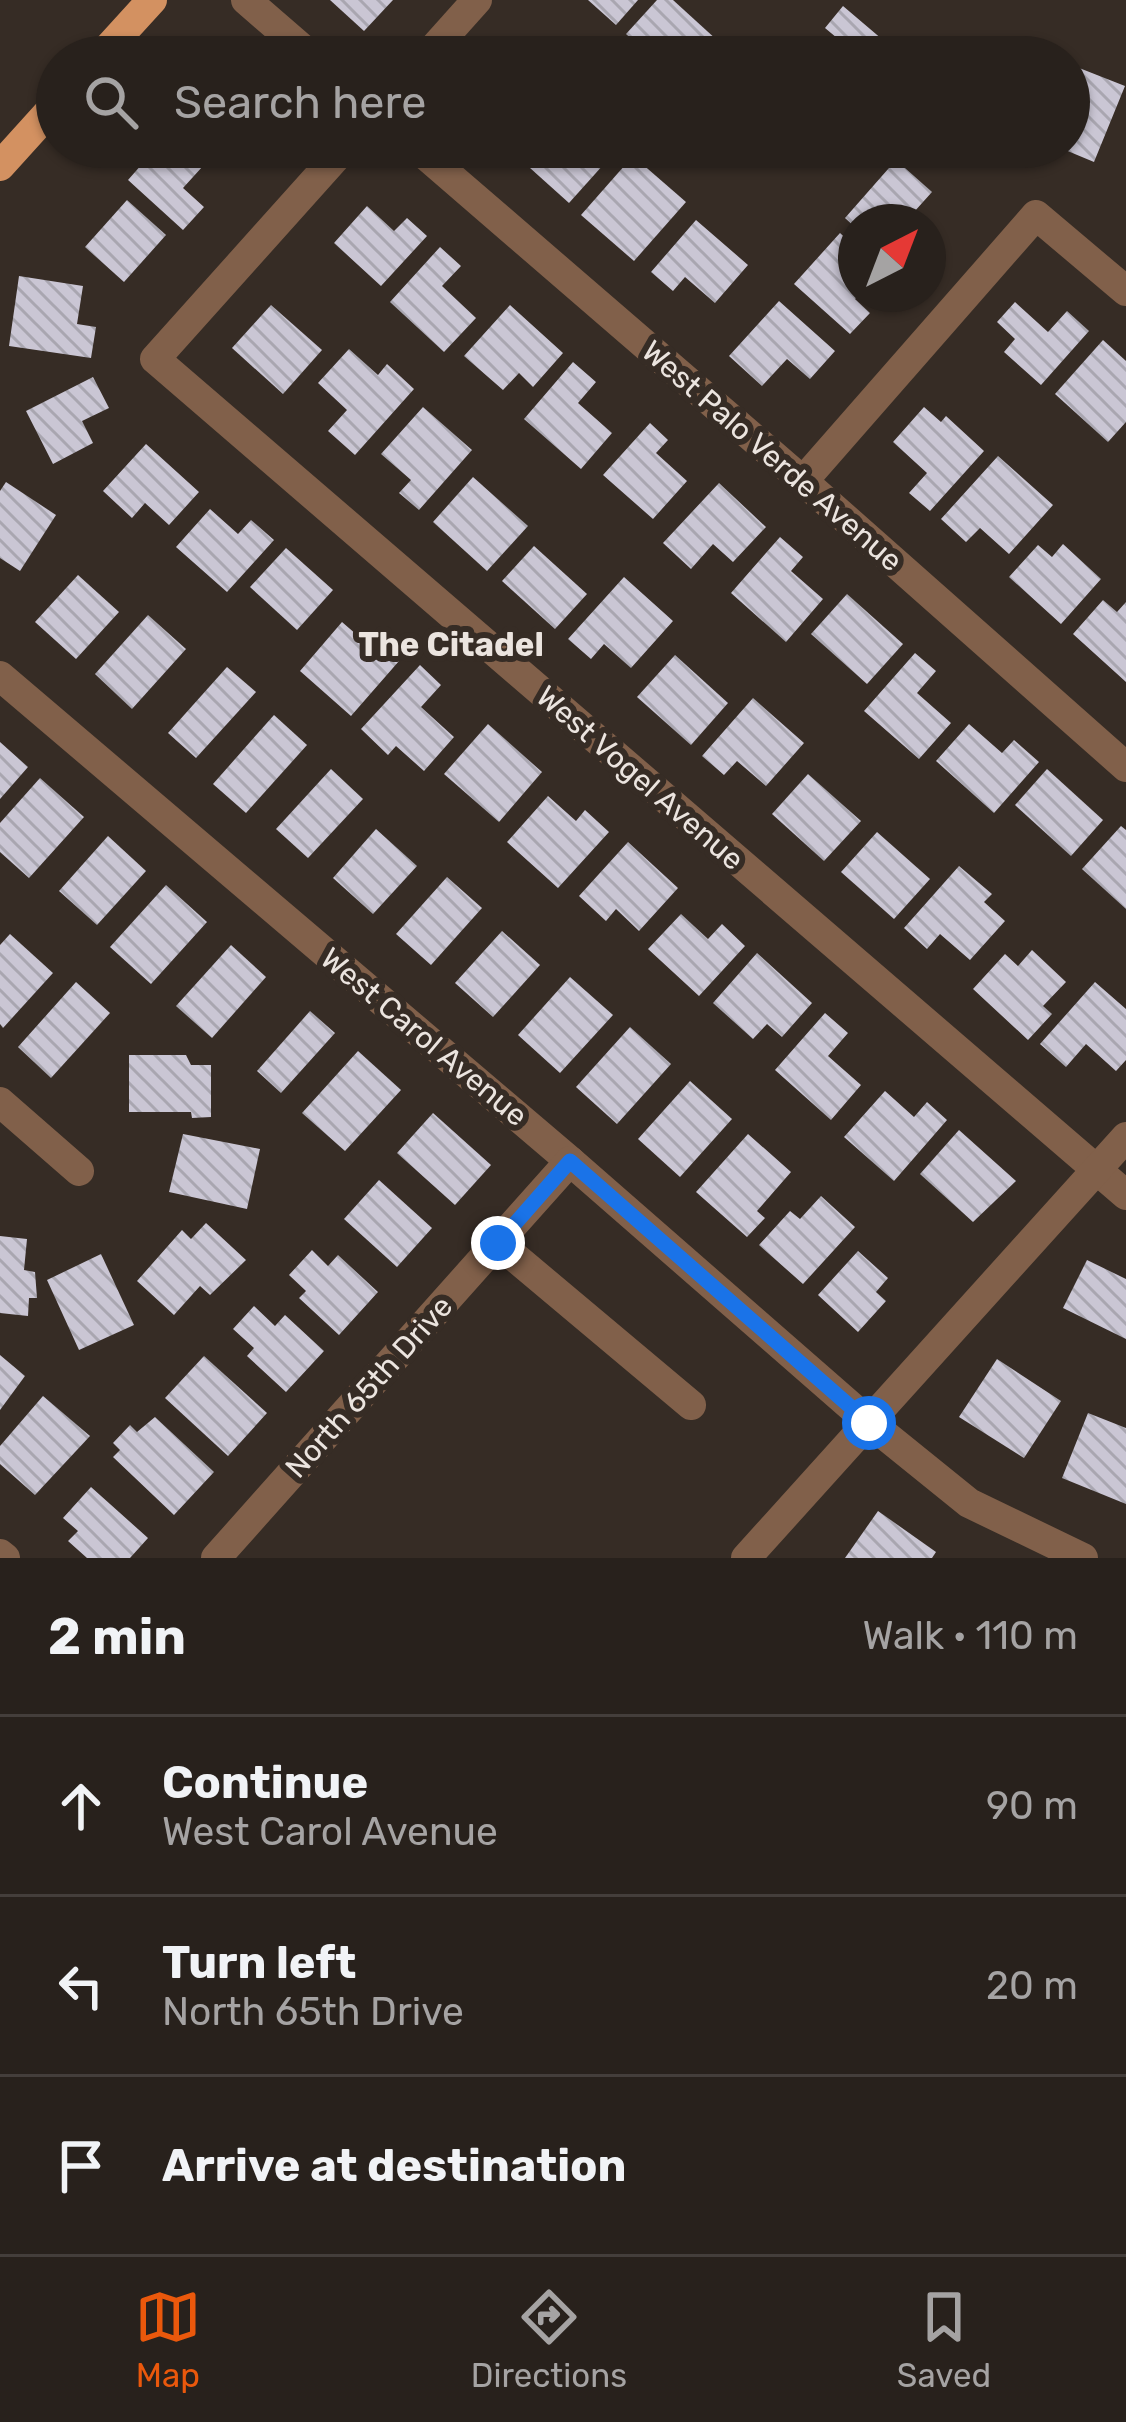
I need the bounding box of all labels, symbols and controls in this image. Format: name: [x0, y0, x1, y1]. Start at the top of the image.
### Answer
search box: [36, 36, 1090, 168]
icon: search: [78, 69, 144, 135]
text: Search here: [174, 76, 426, 129]
north arrow: [838, 204, 946, 312]
street label: West Palo Verde Avenue: [634, 333, 910, 579]
district label: The Citadel: [358, 625, 544, 664]
street label: West Vogel Avenue: [529, 678, 751, 878]
street label: West Carol Avenue: [313, 940, 535, 1134]
route end: [471, 1216, 525, 1270]
street label: North 65th Drive: [278, 1289, 460, 1485]
route start: [842, 1396, 896, 1450]
text: 2 min: [48, 1606, 186, 1667]
text: Walk · 110 m: [863, 1613, 1078, 1659]
text: Continue: [162, 1756, 368, 1809]
icon: ahead: [48, 1773, 114, 1839]
text: 90 m: [986, 1783, 1078, 1829]
text: West Carol Avenue: [162, 1809, 498, 1855]
text: Turn left: [162, 1936, 356, 1989]
icon: left: [48, 1953, 114, 2019]
text: 20 m: [986, 1963, 1078, 2009]
text: North 65th Drive: [162, 1989, 464, 2035]
icon: arrive: [48, 2133, 114, 2199]
text: Arrive at destination: [162, 2139, 627, 2192]
tab: Map: [135, 2284, 201, 2395]
tab: Directions: [471, 2284, 627, 2395]
tab: Saved: [897, 2284, 991, 2395]

